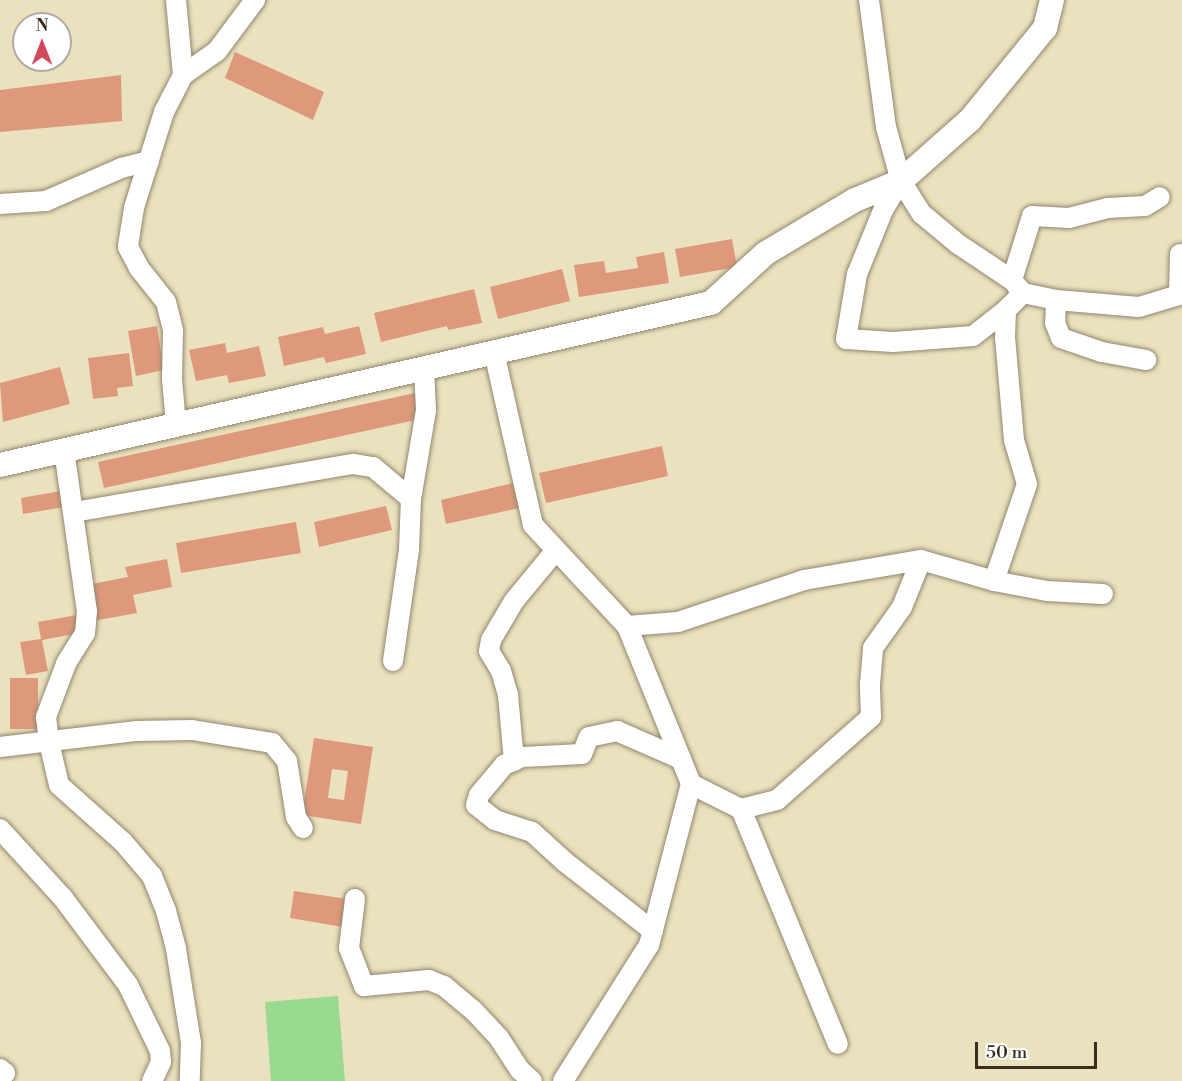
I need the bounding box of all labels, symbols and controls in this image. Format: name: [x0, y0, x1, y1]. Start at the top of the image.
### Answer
north arrow: [12, 12, 72, 72]
text: N: [36, 16, 48, 36]
scale bar: [978, 1030, 1100, 1068]
text: 50 m: [986, 1041, 1027, 1064]

